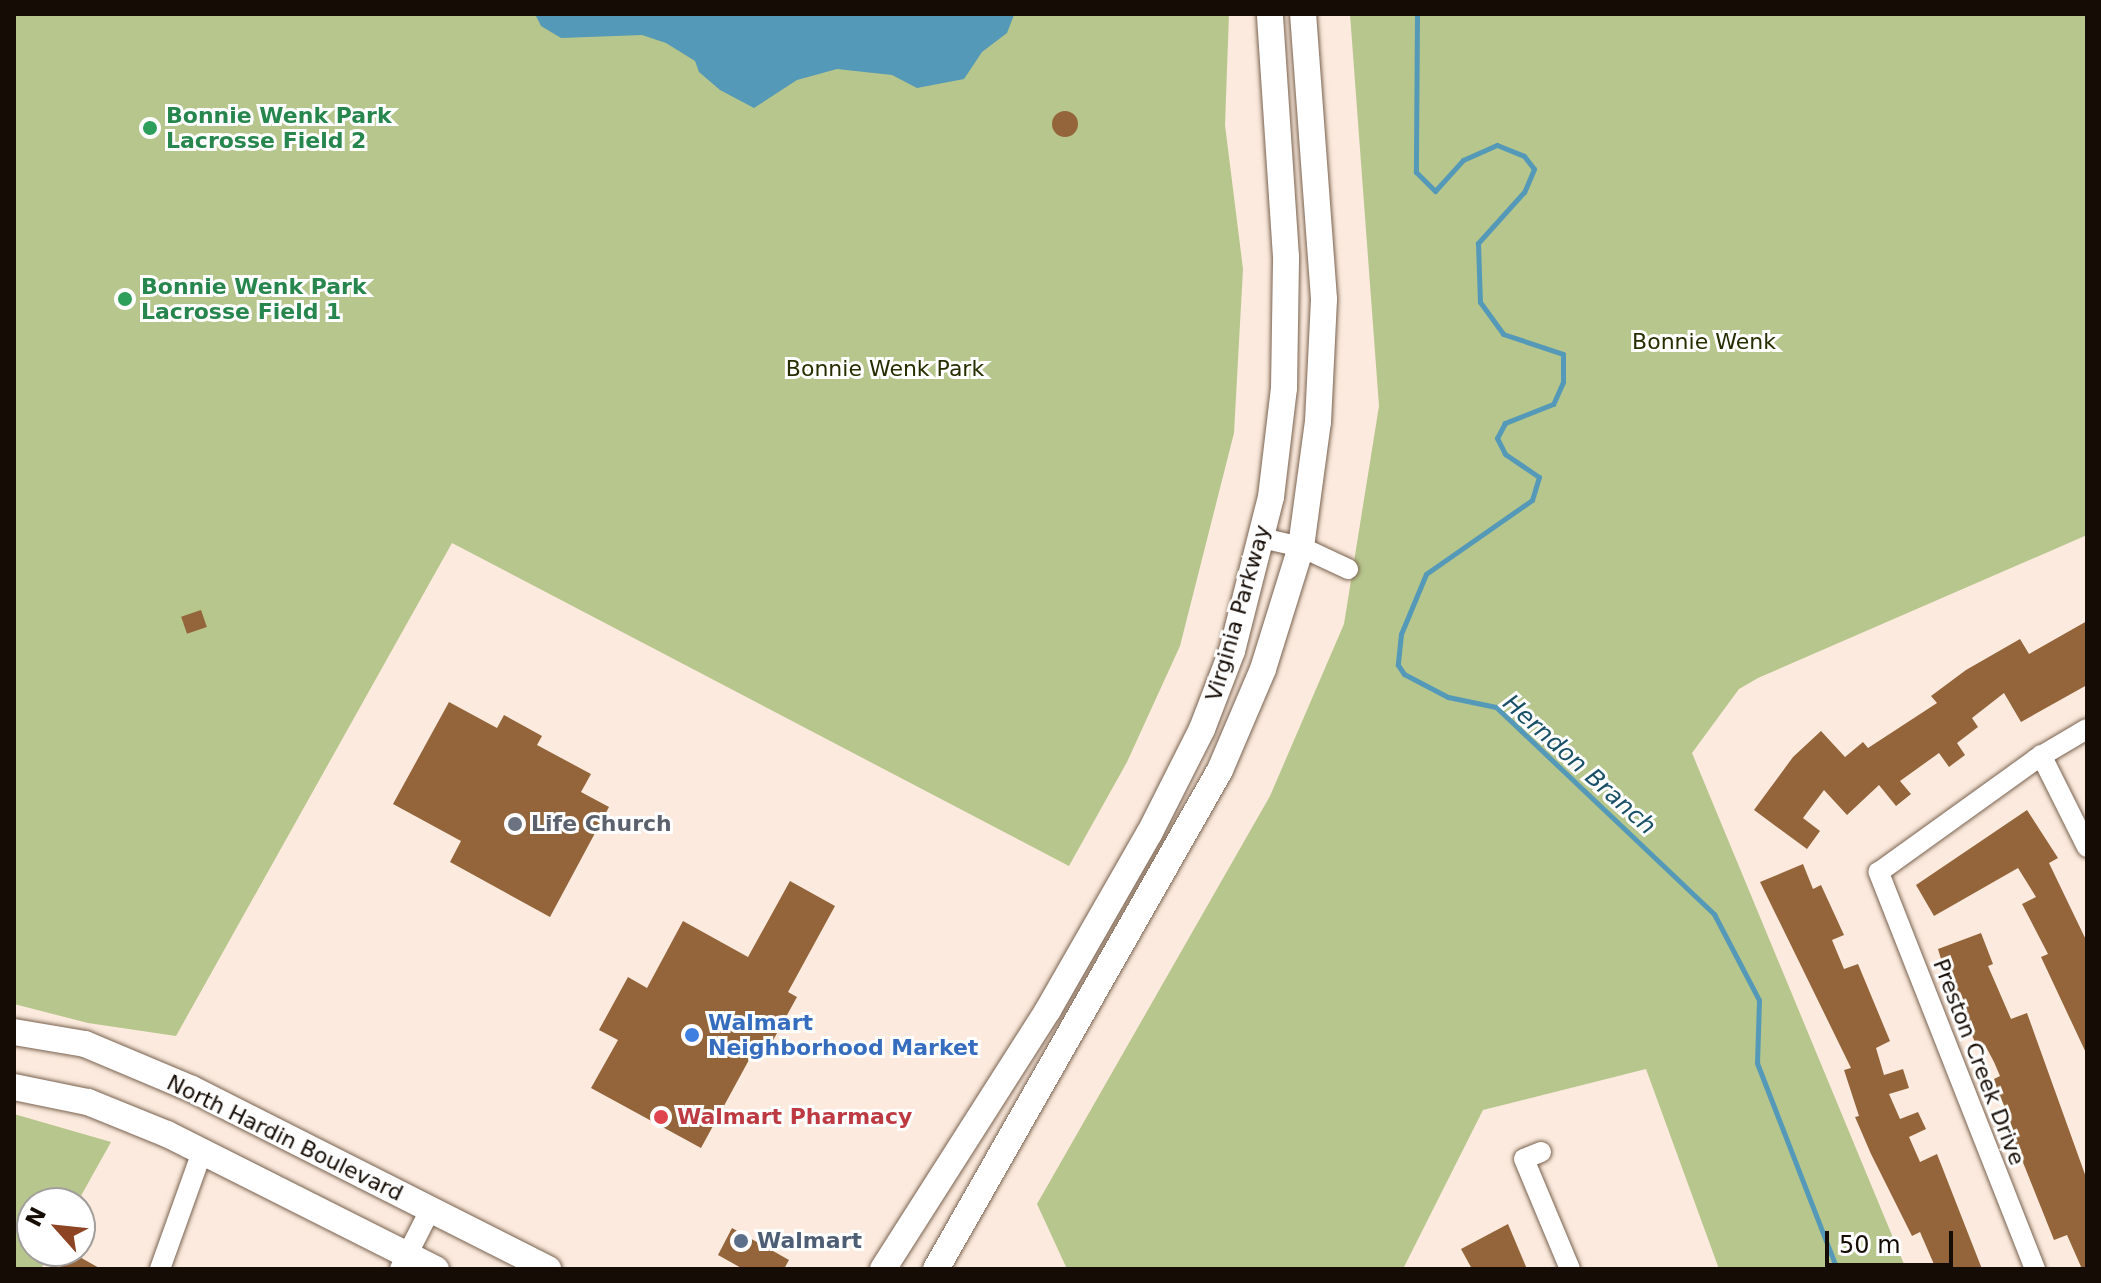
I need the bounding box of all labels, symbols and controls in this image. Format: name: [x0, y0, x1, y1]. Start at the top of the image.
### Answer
place label: Bonnie Wenk Park Lacrosse Field 2: [166, 102, 392, 154]
marker: Bonnie Wenk Park Lacrosse Field 2: [141, 119, 159, 137]
place label: Bonnie Wenk Park Lacrosse Field 1: [141, 273, 367, 324]
marker: Bonnie Wenk Park Lacrosse Field 1: [116, 290, 134, 308]
park label: Bonnie Wenk: [1632, 329, 1776, 355]
park label: Bonnie Wenk Park: [786, 356, 984, 382]
street label: Virginia Parkway: [1200, 522, 1276, 704]
water label: Herndon Branch: [1497, 689, 1661, 841]
place label: Life Church: [531, 811, 672, 837]
marker: Life Church: [506, 815, 524, 833]
street label: Preston Creek Drive: [1927, 955, 2031, 1169]
place label: Walmart Neighborhood Market: [708, 1009, 978, 1060]
marker: Walmart Neighborhood Market: [683, 1026, 701, 1044]
street label: North Hardin Boulevard: [163, 1069, 407, 1207]
place label: Walmart Pharmacy: [677, 1104, 912, 1130]
marker: Walmart Pharmacy: [652, 1108, 670, 1126]
north arrow: [16, 1187, 96, 1267]
text: N: [21, 1203, 51, 1231]
scale bar: [1829, 1215, 1957, 1265]
place label: Walmart: [757, 1228, 862, 1254]
text: 50 m: [1839, 1231, 1901, 1259]
marker: Walmart: [732, 1232, 750, 1250]

